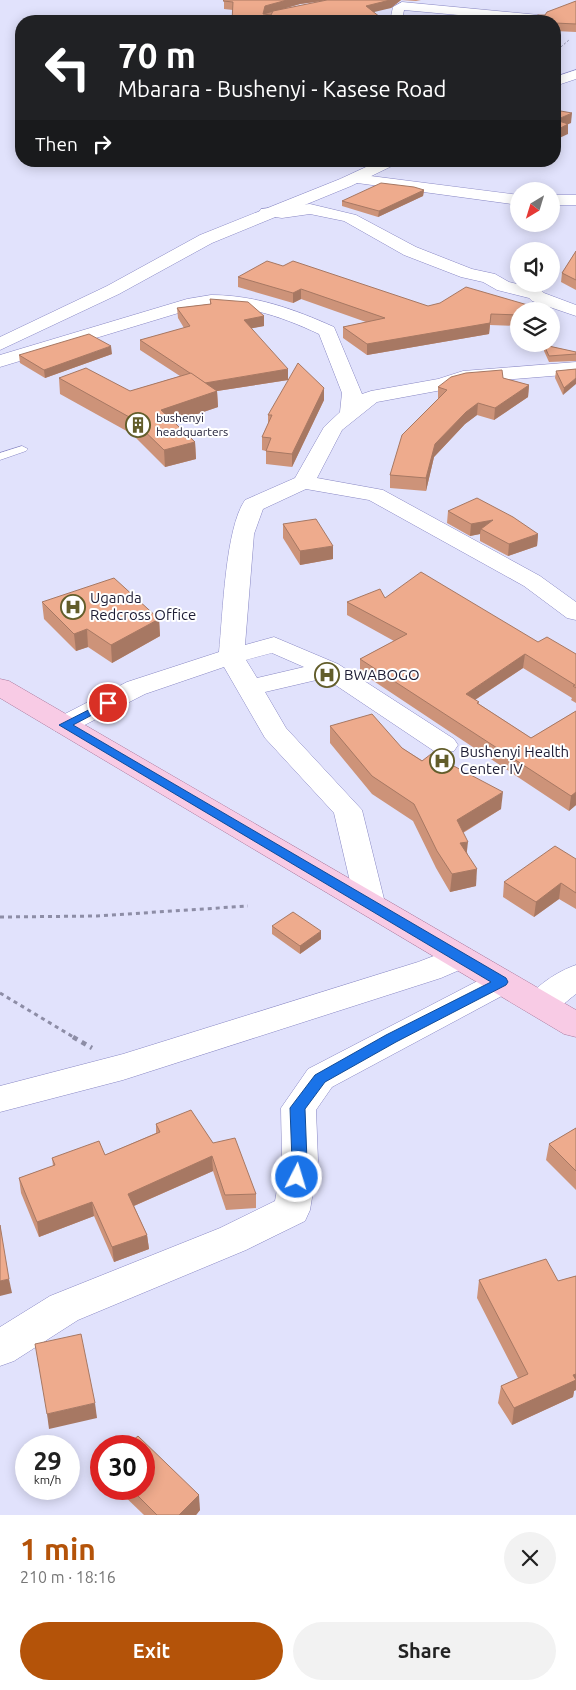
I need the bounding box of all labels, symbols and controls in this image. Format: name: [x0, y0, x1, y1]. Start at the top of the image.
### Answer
icon: left: [35, 35, 100, 100]
text: 70 m: [118, 35, 196, 75]
text: Mbarara - Bushenyi - Kasese Road: [118, 76, 446, 101]
icon: right: [88, 130, 116, 158]
text: Then: [35, 133, 78, 155]
north arrow: [510, 182, 560, 232]
map controls: [510, 182, 560, 352]
button: sound: [510, 242, 560, 292]
button: layers: [510, 302, 560, 352]
place label: bushenyi headquarters: [156, 411, 228, 438]
building icon: bushenyi headquarters: [125, 412, 151, 438]
place label: Uganda Redcross Office: [90, 589, 196, 623]
hospital icon: Uganda Redcross Office: [60, 594, 86, 620]
hospital icon: BWABOGO: [314, 662, 340, 688]
place label: BWABOGO: [344, 666, 420, 683]
pin: [87, 682, 129, 724]
icon: arrive: [94, 689, 122, 717]
place label: Bushenyi Health Center IV: [460, 743, 569, 777]
hospital icon: Bushenyi Health Center IV: [429, 748, 455, 774]
position arrow: [270, 1150, 322, 1202]
speed limit sign: 30: [90, 1435, 155, 1500]
text: 29: [33, 1447, 62, 1475]
text: km/h: [34, 1473, 61, 1486]
text: 1 min: [20, 1532, 96, 1566]
button: close: [504, 1532, 556, 1584]
text: 210 m · 18:16: [20, 1568, 116, 1586]
button: Exit: [20, 1622, 283, 1680]
button: Share: [293, 1622, 556, 1680]

